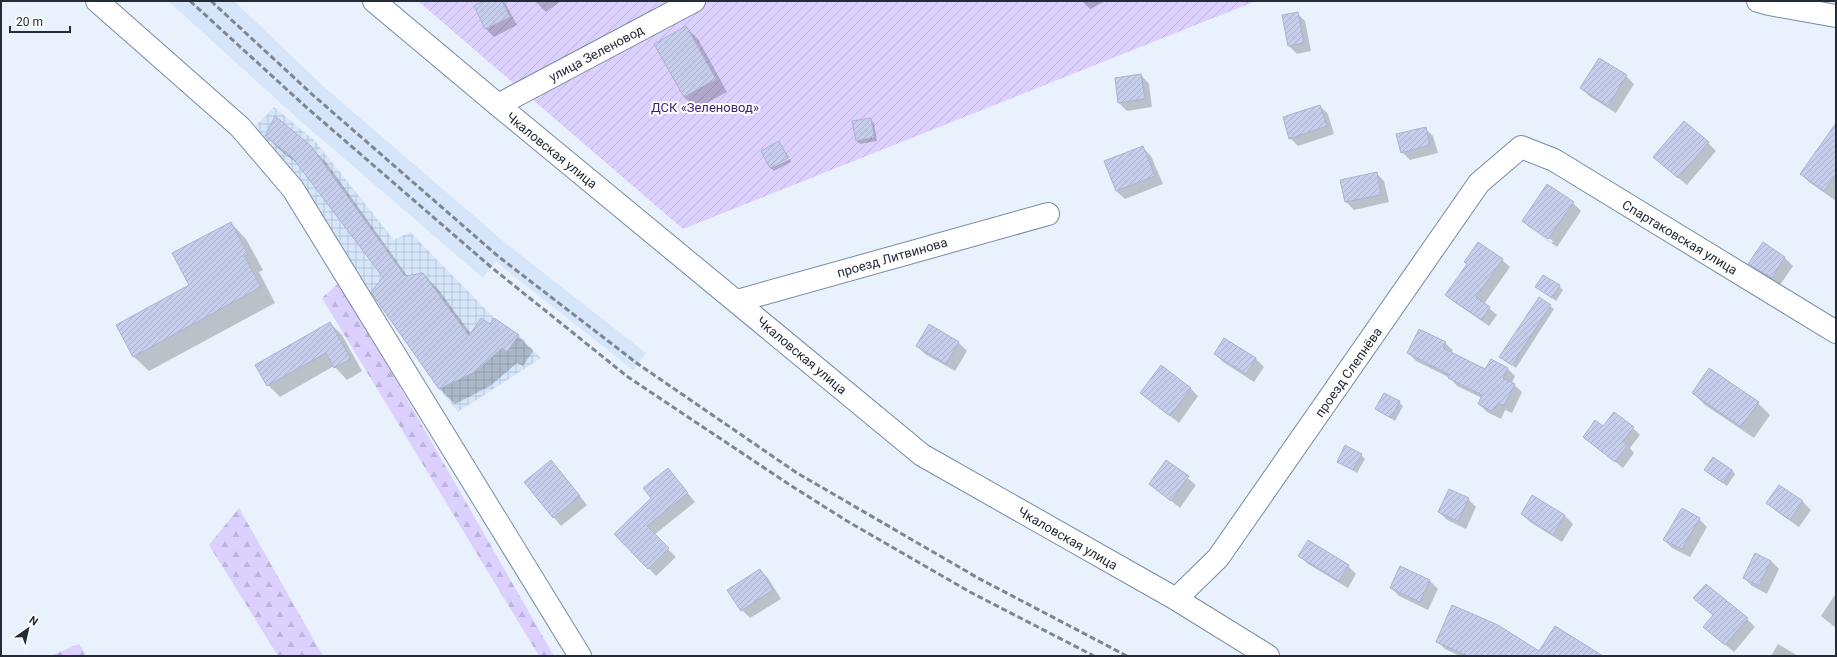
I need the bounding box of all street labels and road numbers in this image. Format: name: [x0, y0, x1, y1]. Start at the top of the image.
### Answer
street label: улица Зеленовод: [546, 22, 646, 85]
street label: Чкаловская улица: [503, 109, 600, 192]
street label: Спартаковская улица: [1619, 197, 1740, 278]
street label: проезд Литвинова: [835, 235, 949, 280]
street label: Чкаловская улица: [754, 314, 850, 397]
street label: проезд Слепнёва: [1312, 325, 1385, 420]
street label: Чкаловская улица: [1015, 504, 1120, 573]

